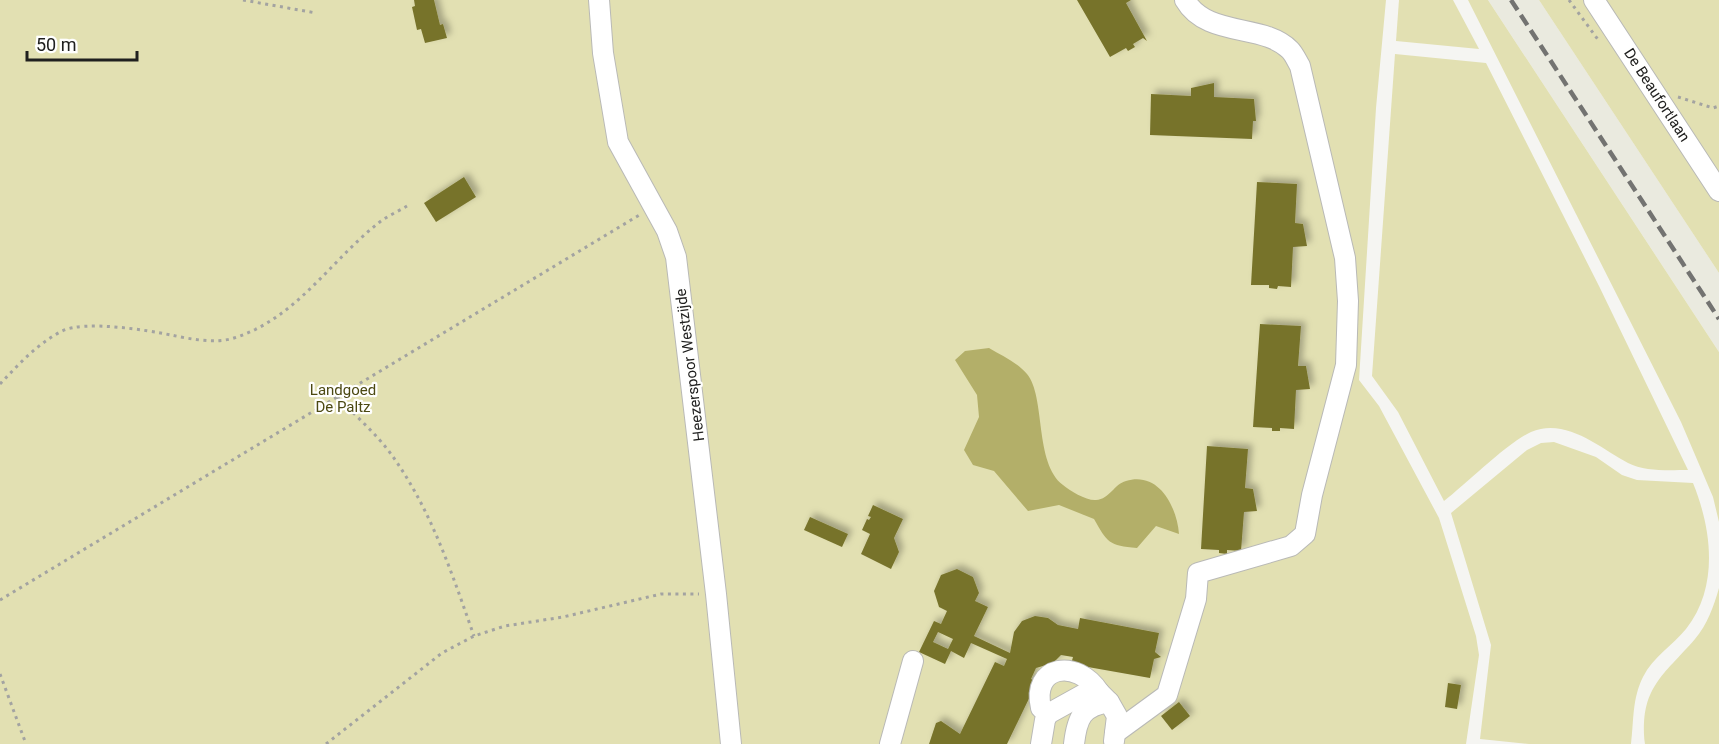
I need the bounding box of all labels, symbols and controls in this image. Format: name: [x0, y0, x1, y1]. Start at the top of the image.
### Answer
scale bar: [27, 24, 136, 62]
text: 50 m: [36, 34, 76, 55]
street label: De Beaufortlaan: [1620, 45, 1694, 145]
street label: Heezerspoor Westzijde: [672, 288, 708, 442]
park label: Landgoed De Paltz: [310, 381, 376, 416]

